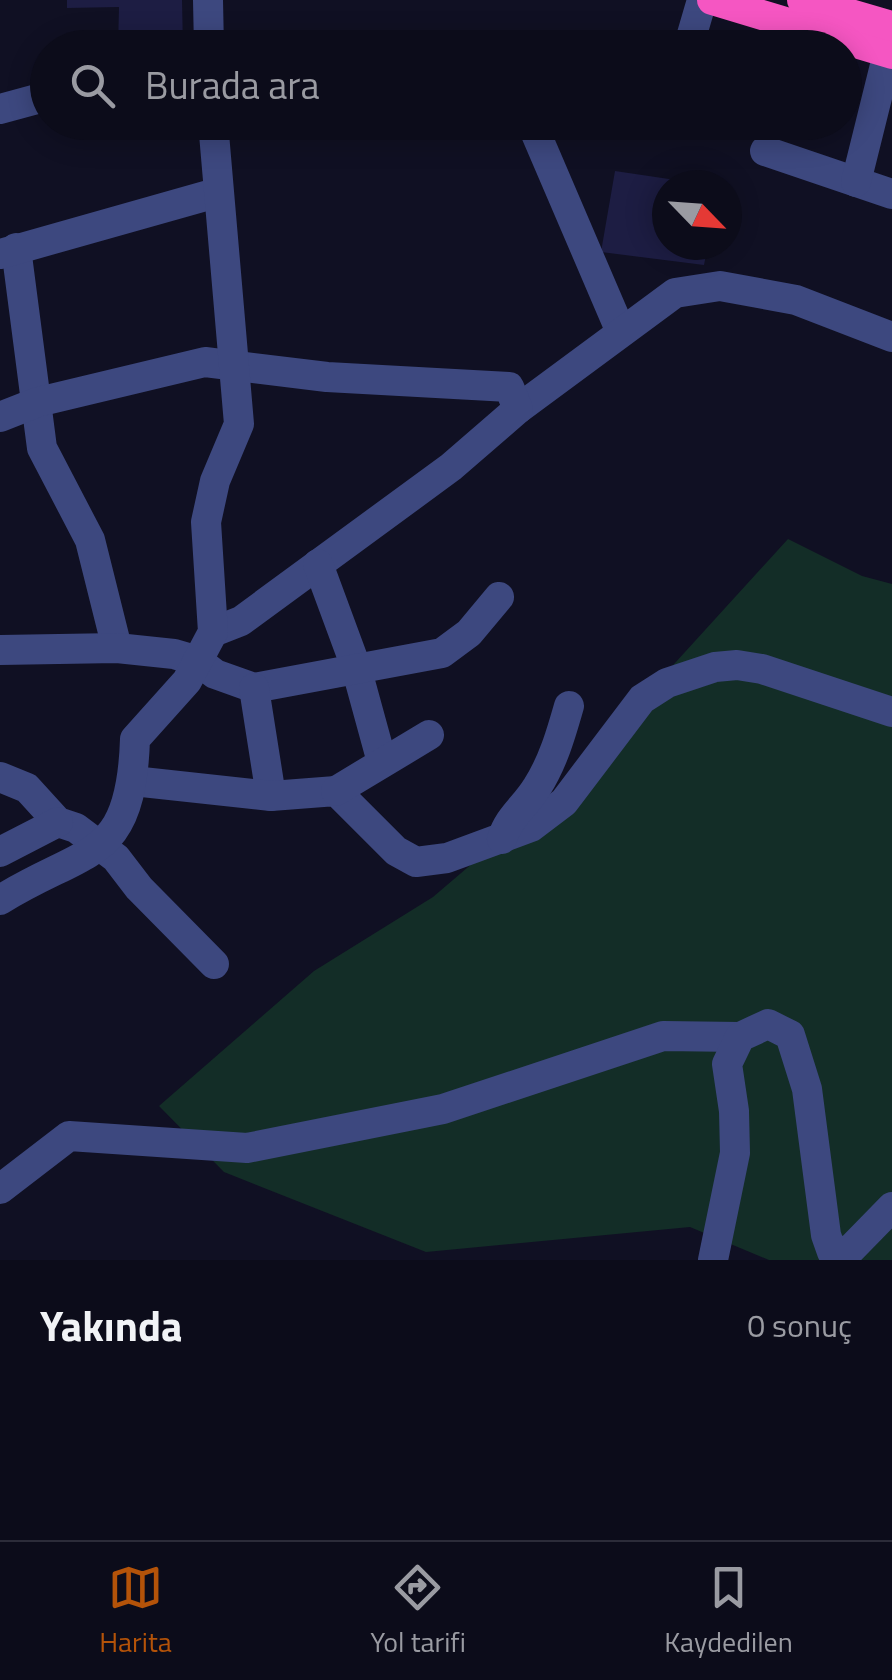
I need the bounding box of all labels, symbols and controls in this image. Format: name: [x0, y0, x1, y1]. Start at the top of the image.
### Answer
search box: [30, 30, 862, 140]
text: Burada ara: [145, 56, 320, 114]
icon: search: [65, 58, 120, 113]
north arrow: [652, 170, 742, 260]
text: Yakında: [40, 1293, 182, 1357]
text: 0 sonuç: [747, 1301, 852, 1349]
tab: Harita: [99, 1560, 172, 1663]
tab: Yol tarifi: [370, 1560, 466, 1663]
tab: Kaydedilen: [664, 1560, 793, 1663]

